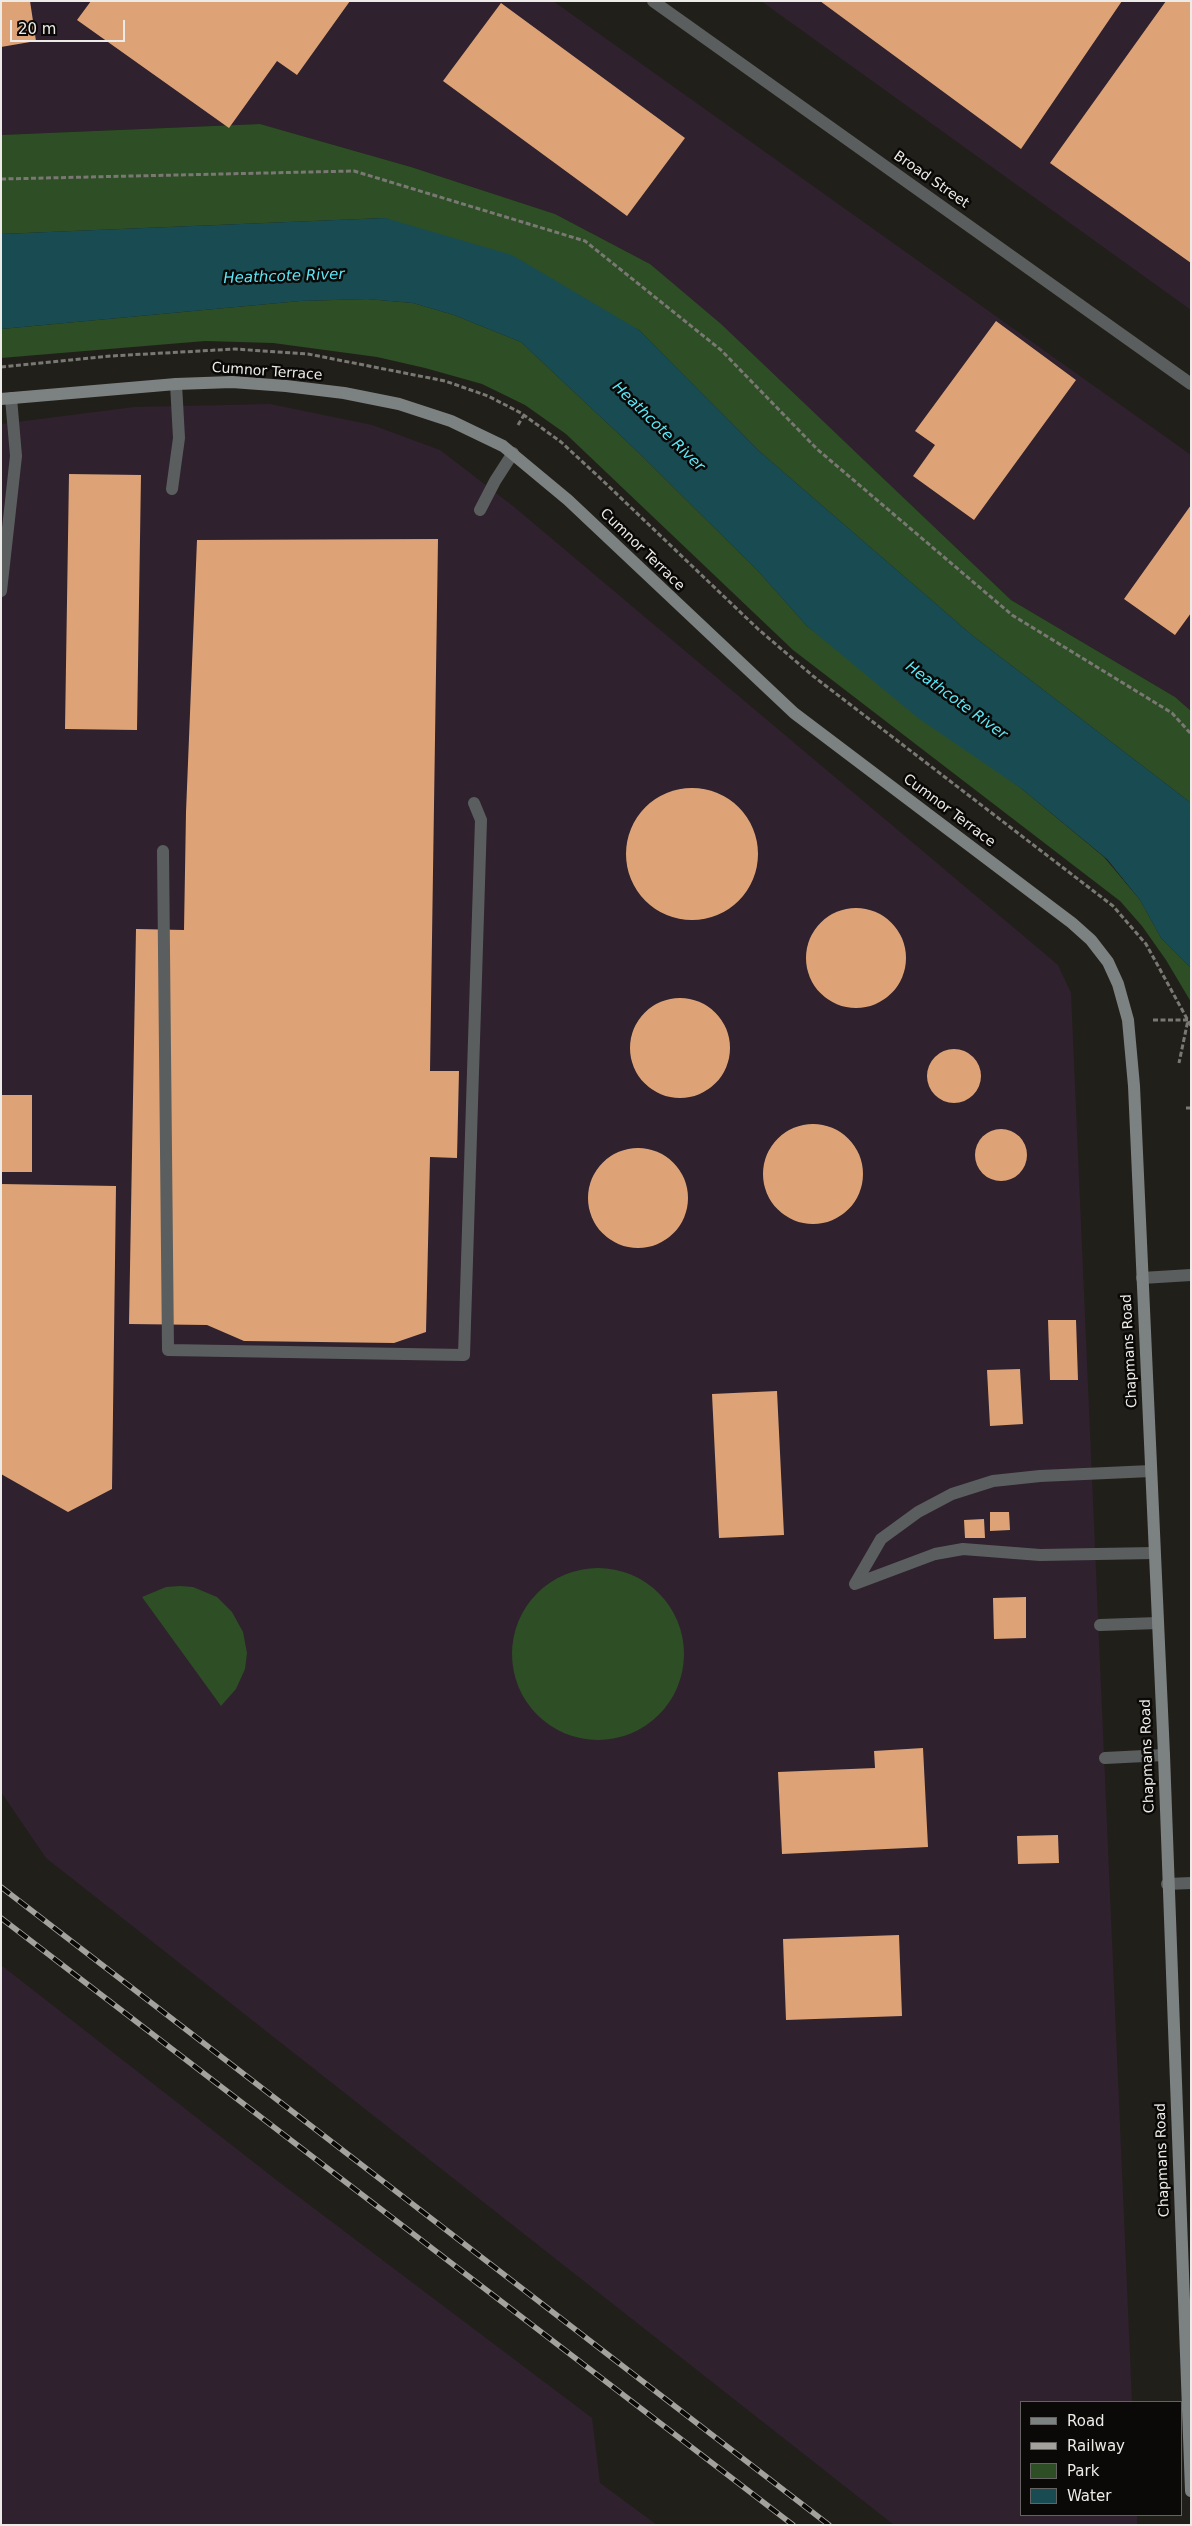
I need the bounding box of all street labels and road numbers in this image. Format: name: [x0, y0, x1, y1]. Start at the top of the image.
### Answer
street label: Broad Street: [890, 148, 972, 212]
street label: Cumnor Terrace: [211, 360, 323, 384]
street label: Cumnor Terrace: [596, 505, 688, 595]
street label: Cumnor Terrace: [900, 771, 998, 851]
street label: Chapmans Road: [1119, 1294, 1141, 1408]
street label: Chapmans Road: [1138, 1699, 1158, 1813]
street label: Chapmans Road: [1153, 2103, 1173, 2217]

